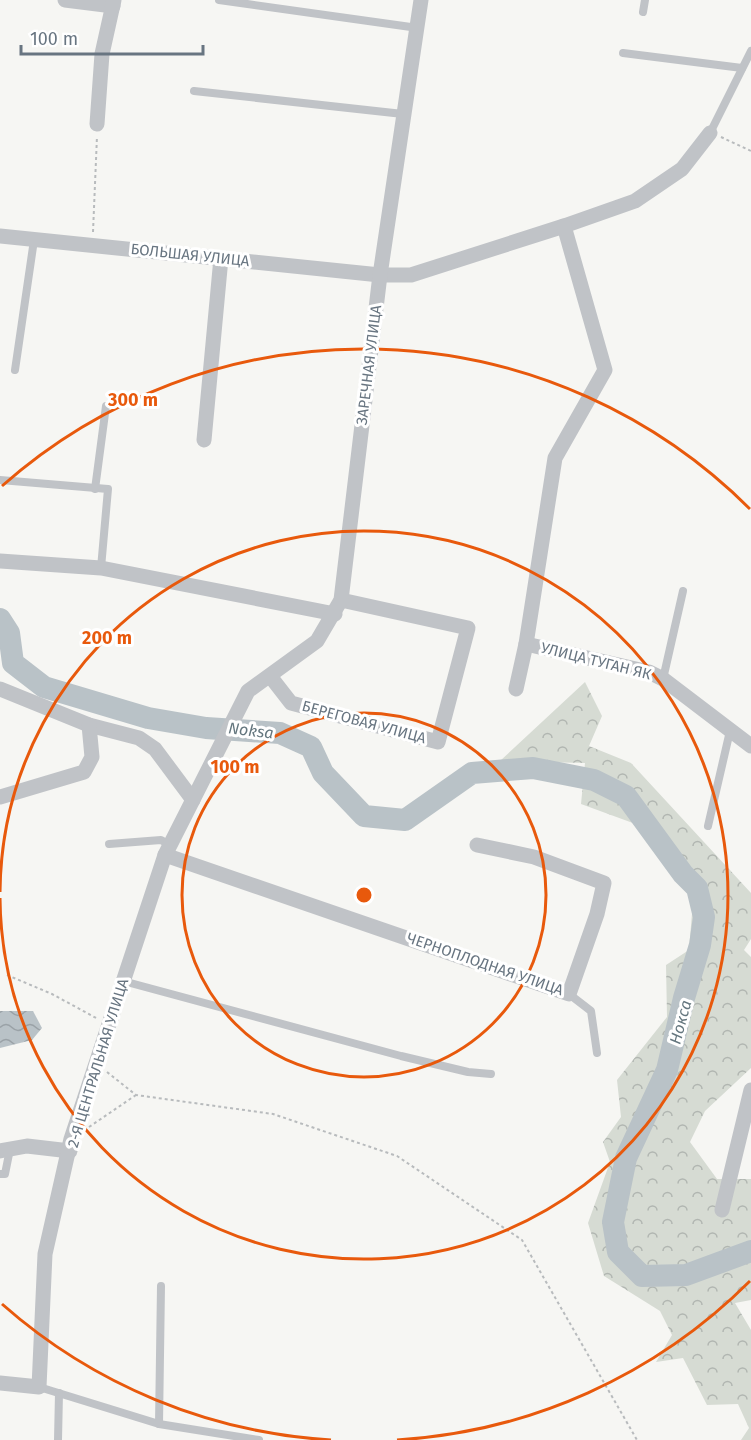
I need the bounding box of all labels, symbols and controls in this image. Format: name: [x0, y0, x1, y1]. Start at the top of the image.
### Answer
scale bar: [21, 18, 202, 56]
text: 100 m: [30, 28, 78, 50]
street label: БОЛЬШАЯ УЛИЦА: [130, 240, 251, 270]
street label: ЗАРЕЧНАЯ УЛИЦА: [353, 304, 385, 426]
text: 300 m: [107, 389, 158, 411]
text: 200 m: [82, 627, 132, 649]
street label: УЛИЦА ТУГАН ЯК: [539, 639, 653, 683]
street label: БЕРЕГОВАЯ УЛИЦА: [300, 697, 428, 747]
water label: Noksa: [227, 718, 275, 743]
text: 100 m: [211, 756, 259, 778]
centre of rings: [354, 885, 374, 905]
street label: ЧЕРНОПЛОДНАЯ УЛИЦА: [404, 929, 566, 999]
street label: 2-Я ЦЕНТРАЛЬНАЯ УЛИЦА: [64, 976, 132, 1150]
water label: Нокса: [666, 998, 695, 1046]

